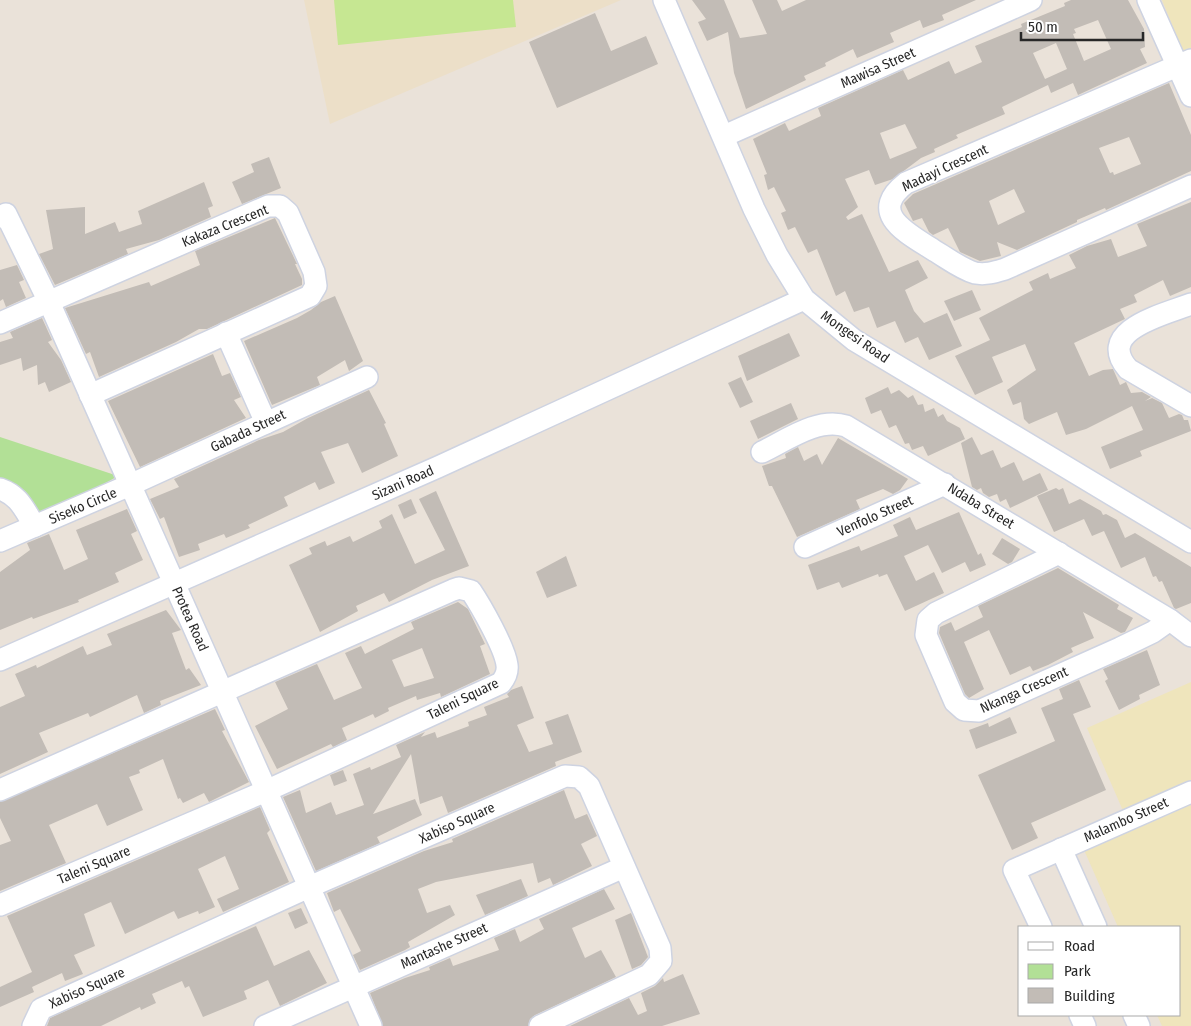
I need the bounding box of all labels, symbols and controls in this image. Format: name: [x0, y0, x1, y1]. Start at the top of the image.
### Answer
scale bar: [1021, 10, 1144, 42]
text: 50 m: [1028, 18, 1058, 36]
street label: Mawisa Street: [838, 44, 918, 92]
street label: Madayi Crescent: [899, 140, 991, 195]
street label: Kakaza Crescent: [179, 201, 271, 251]
street label: Mongesi Road: [817, 307, 893, 367]
street label: Gabada Street: [208, 406, 289, 456]
street label: Sizani Road: [369, 462, 437, 504]
street label: Ndaba Street: [945, 479, 1018, 533]
street label: Siseko Circle: [46, 484, 120, 528]
street label: Venfolo Street: [834, 492, 916, 540]
street label: Protea Road: [168, 584, 212, 654]
street label: Nkanga Crescent: [977, 663, 1071, 717]
street label: Taleni Square: [425, 674, 502, 724]
street label: Malambo Street: [1081, 794, 1171, 846]
street label: Xabiso Square: [416, 799, 498, 847]
street label: Taleni Square: [55, 842, 133, 888]
street label: Mantashe Street: [398, 919, 491, 973]
legend: [1018, 926, 1181, 1016]
text: Road: [1064, 937, 1095, 955]
text: Park: [1064, 962, 1091, 980]
street label: Xabiso Square: [46, 964, 128, 1012]
text: Building: [1064, 987, 1115, 1005]

